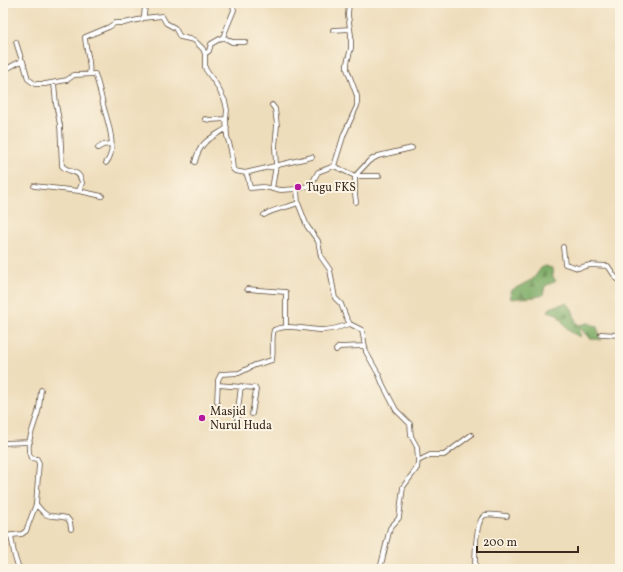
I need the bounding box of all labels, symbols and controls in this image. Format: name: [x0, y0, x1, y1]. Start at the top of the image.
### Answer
place label: Tugu FKS: [306, 180, 356, 196]
marker: Tugu FKS: [293, 182, 303, 192]
place label: Masjid Nurul Huda: [210, 404, 272, 434]
marker: Masjid Nurul Huda: [197, 413, 207, 423]
scale bar: [477, 528, 578, 554]
text: 200 m: [483, 535, 517, 551]

